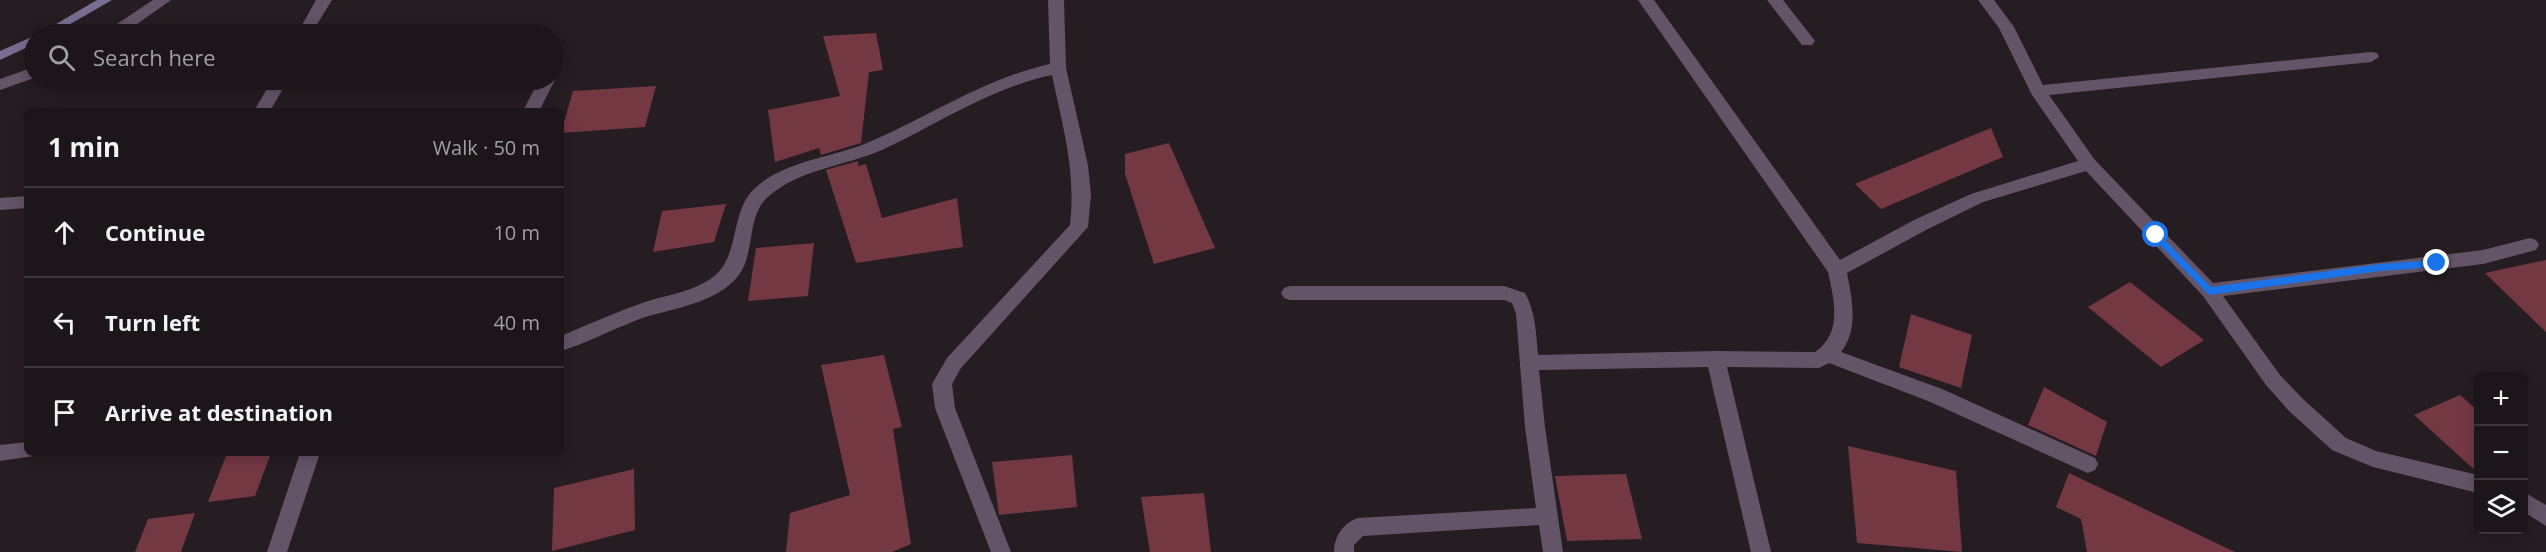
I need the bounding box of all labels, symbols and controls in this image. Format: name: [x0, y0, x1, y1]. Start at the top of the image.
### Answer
search box: [24, 24, 564, 90]
icon: search: [45, 41, 78, 74]
text: Search here: [93, 42, 216, 72]
text: 1 min: [48, 129, 120, 165]
text: Walk · 50 m: [433, 134, 540, 161]
icon: ahead: [48, 216, 81, 249]
text: Continue: [105, 217, 205, 247]
text: 10 m: [493, 219, 540, 246]
route start: [2142, 221, 2168, 247]
route end: [2423, 249, 2449, 275]
icon: left: [48, 306, 81, 339]
text: Turn left: [105, 307, 200, 337]
text: 40 m: [493, 309, 540, 336]
map controls: [2474, 372, 2528, 534]
button: +: [2474, 372, 2528, 426]
icon: arrive: [48, 396, 81, 429]
text: Arrive at destination: [105, 397, 333, 427]
button: −: [2474, 426, 2528, 480]
button: layers: [2474, 480, 2528, 534]

